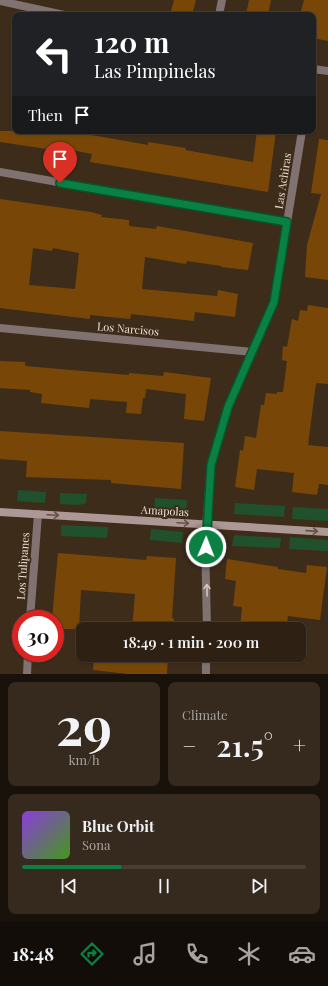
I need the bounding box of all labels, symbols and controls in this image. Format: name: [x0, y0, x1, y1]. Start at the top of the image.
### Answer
text: 120 m: [94, 23, 169, 60]
icon: left: [28, 28, 80, 80]
text: Las Pimpinelas: [94, 59, 216, 83]
icon: arrive: [71, 104, 93, 126]
text: Then: [28, 105, 63, 125]
pin: [43, 142, 77, 183]
icon: arrive: [49, 148, 71, 170]
street label: Las Achiras: [271, 152, 294, 210]
street label: Los Narcisos: [96, 318, 160, 339]
street label: Amapolas: [140, 502, 189, 519]
one-way arrow: [46, 511, 59, 519]
one-way arrow: [176, 519, 189, 526]
position arrow: [185, 526, 227, 568]
one-way arrow: [305, 527, 318, 534]
street label: Los Tulipanes: [13, 532, 32, 600]
one-way arrow: [203, 584, 210, 597]
speed limit sign: 30: [12, 610, 64, 662]
text: 18:49 · 1 min · 200 m: [123, 632, 259, 652]
text: 29: [56, 690, 112, 759]
text: Climate: [182, 706, 228, 723]
text: 21.5°: [216, 725, 273, 765]
text: −: [182, 730, 196, 760]
text: +: [293, 730, 306, 760]
text: km/h: [68, 751, 100, 768]
text: Blue Orbit: [82, 816, 154, 836]
text: Sona: [82, 836, 110, 853]
icon: previous: [58, 875, 80, 897]
icon: pause: [153, 875, 175, 897]
icon: next: [248, 875, 270, 897]
icon: directions: [78, 940, 106, 968]
icon: music: [131, 940, 159, 968]
icon: phone: [183, 940, 211, 968]
icon: climate: [235, 940, 263, 968]
icon: car: [288, 940, 316, 968]
text: 18:48: [12, 942, 54, 966]

